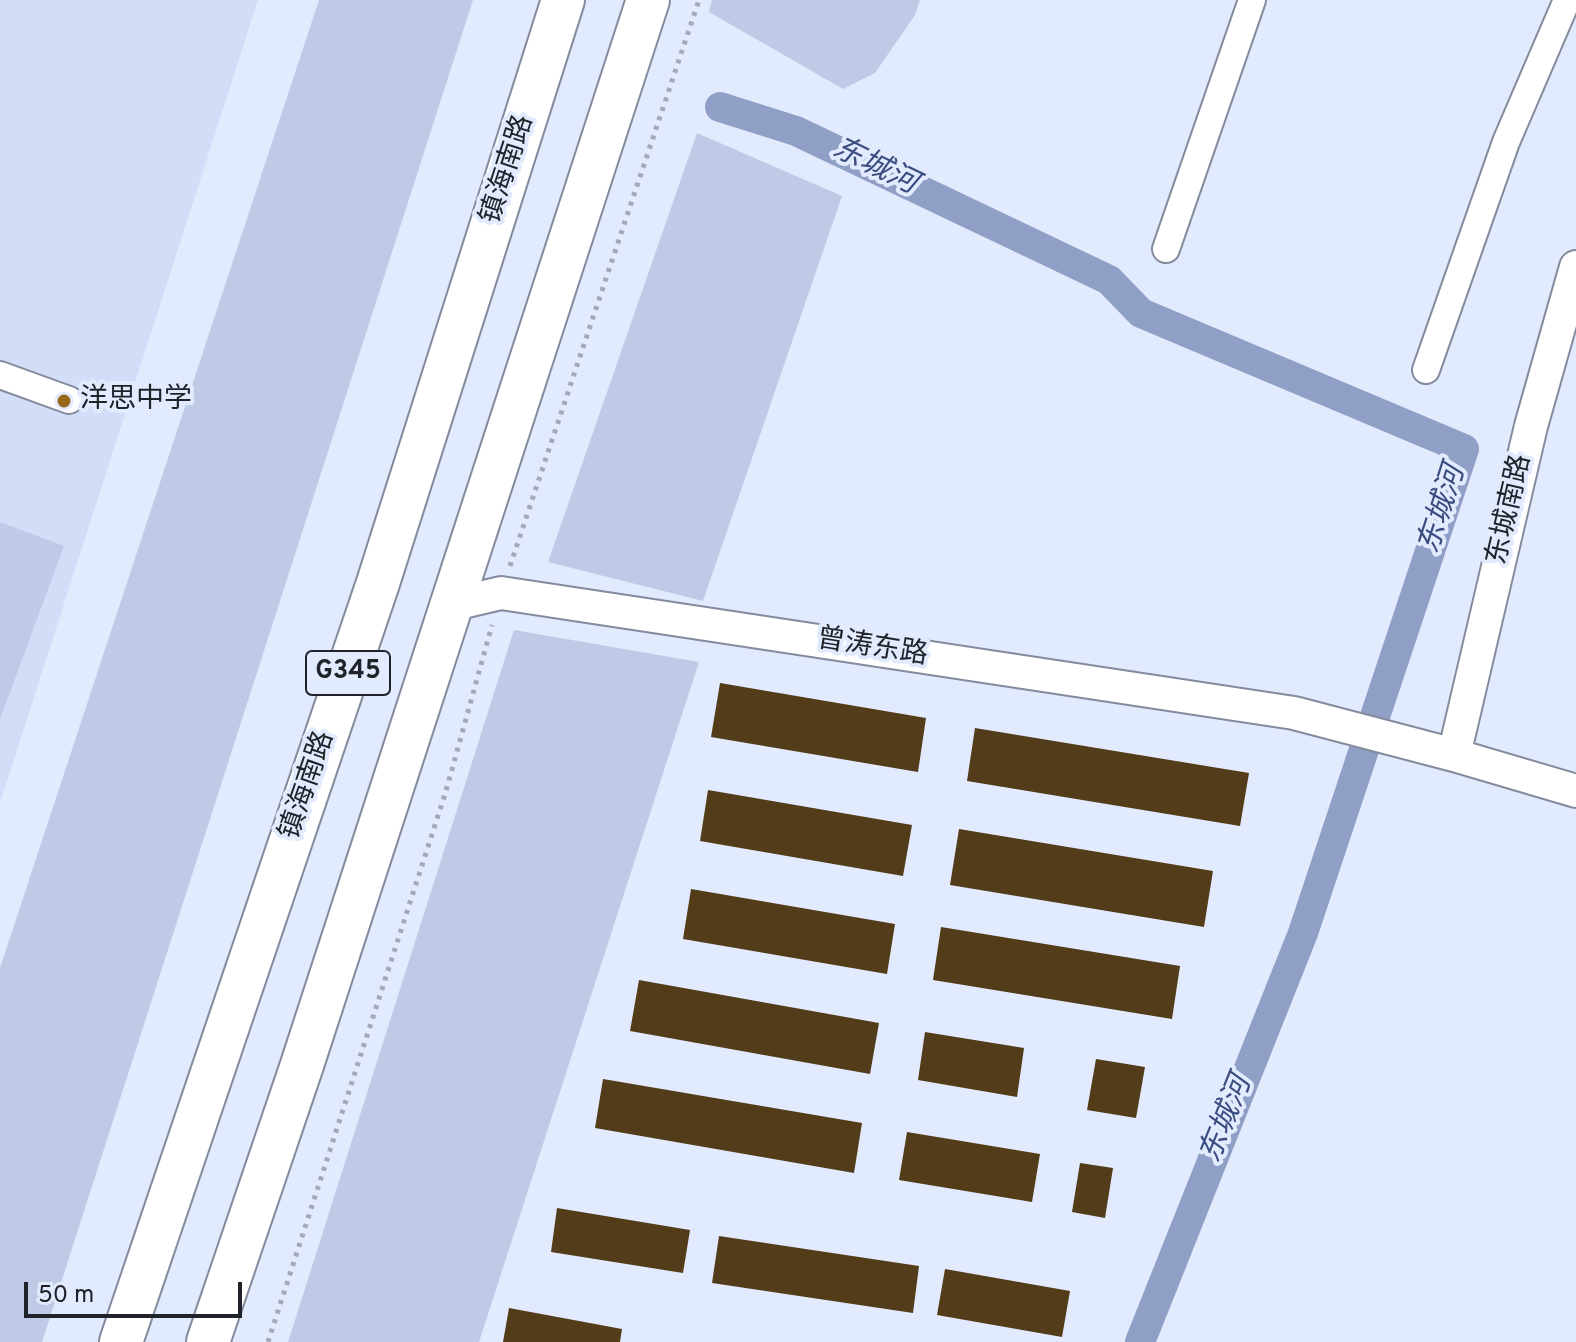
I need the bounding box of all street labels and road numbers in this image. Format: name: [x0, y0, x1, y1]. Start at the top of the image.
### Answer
street label: 镇海南路: [476, 112, 542, 228]
street label: 东城南路: [1482, 452, 1540, 568]
street label: 曾涛东路: [814, 624, 930, 674]
road number: G345: [306, 651, 390, 695]
street label: 镇海南路: [275, 728, 343, 844]

